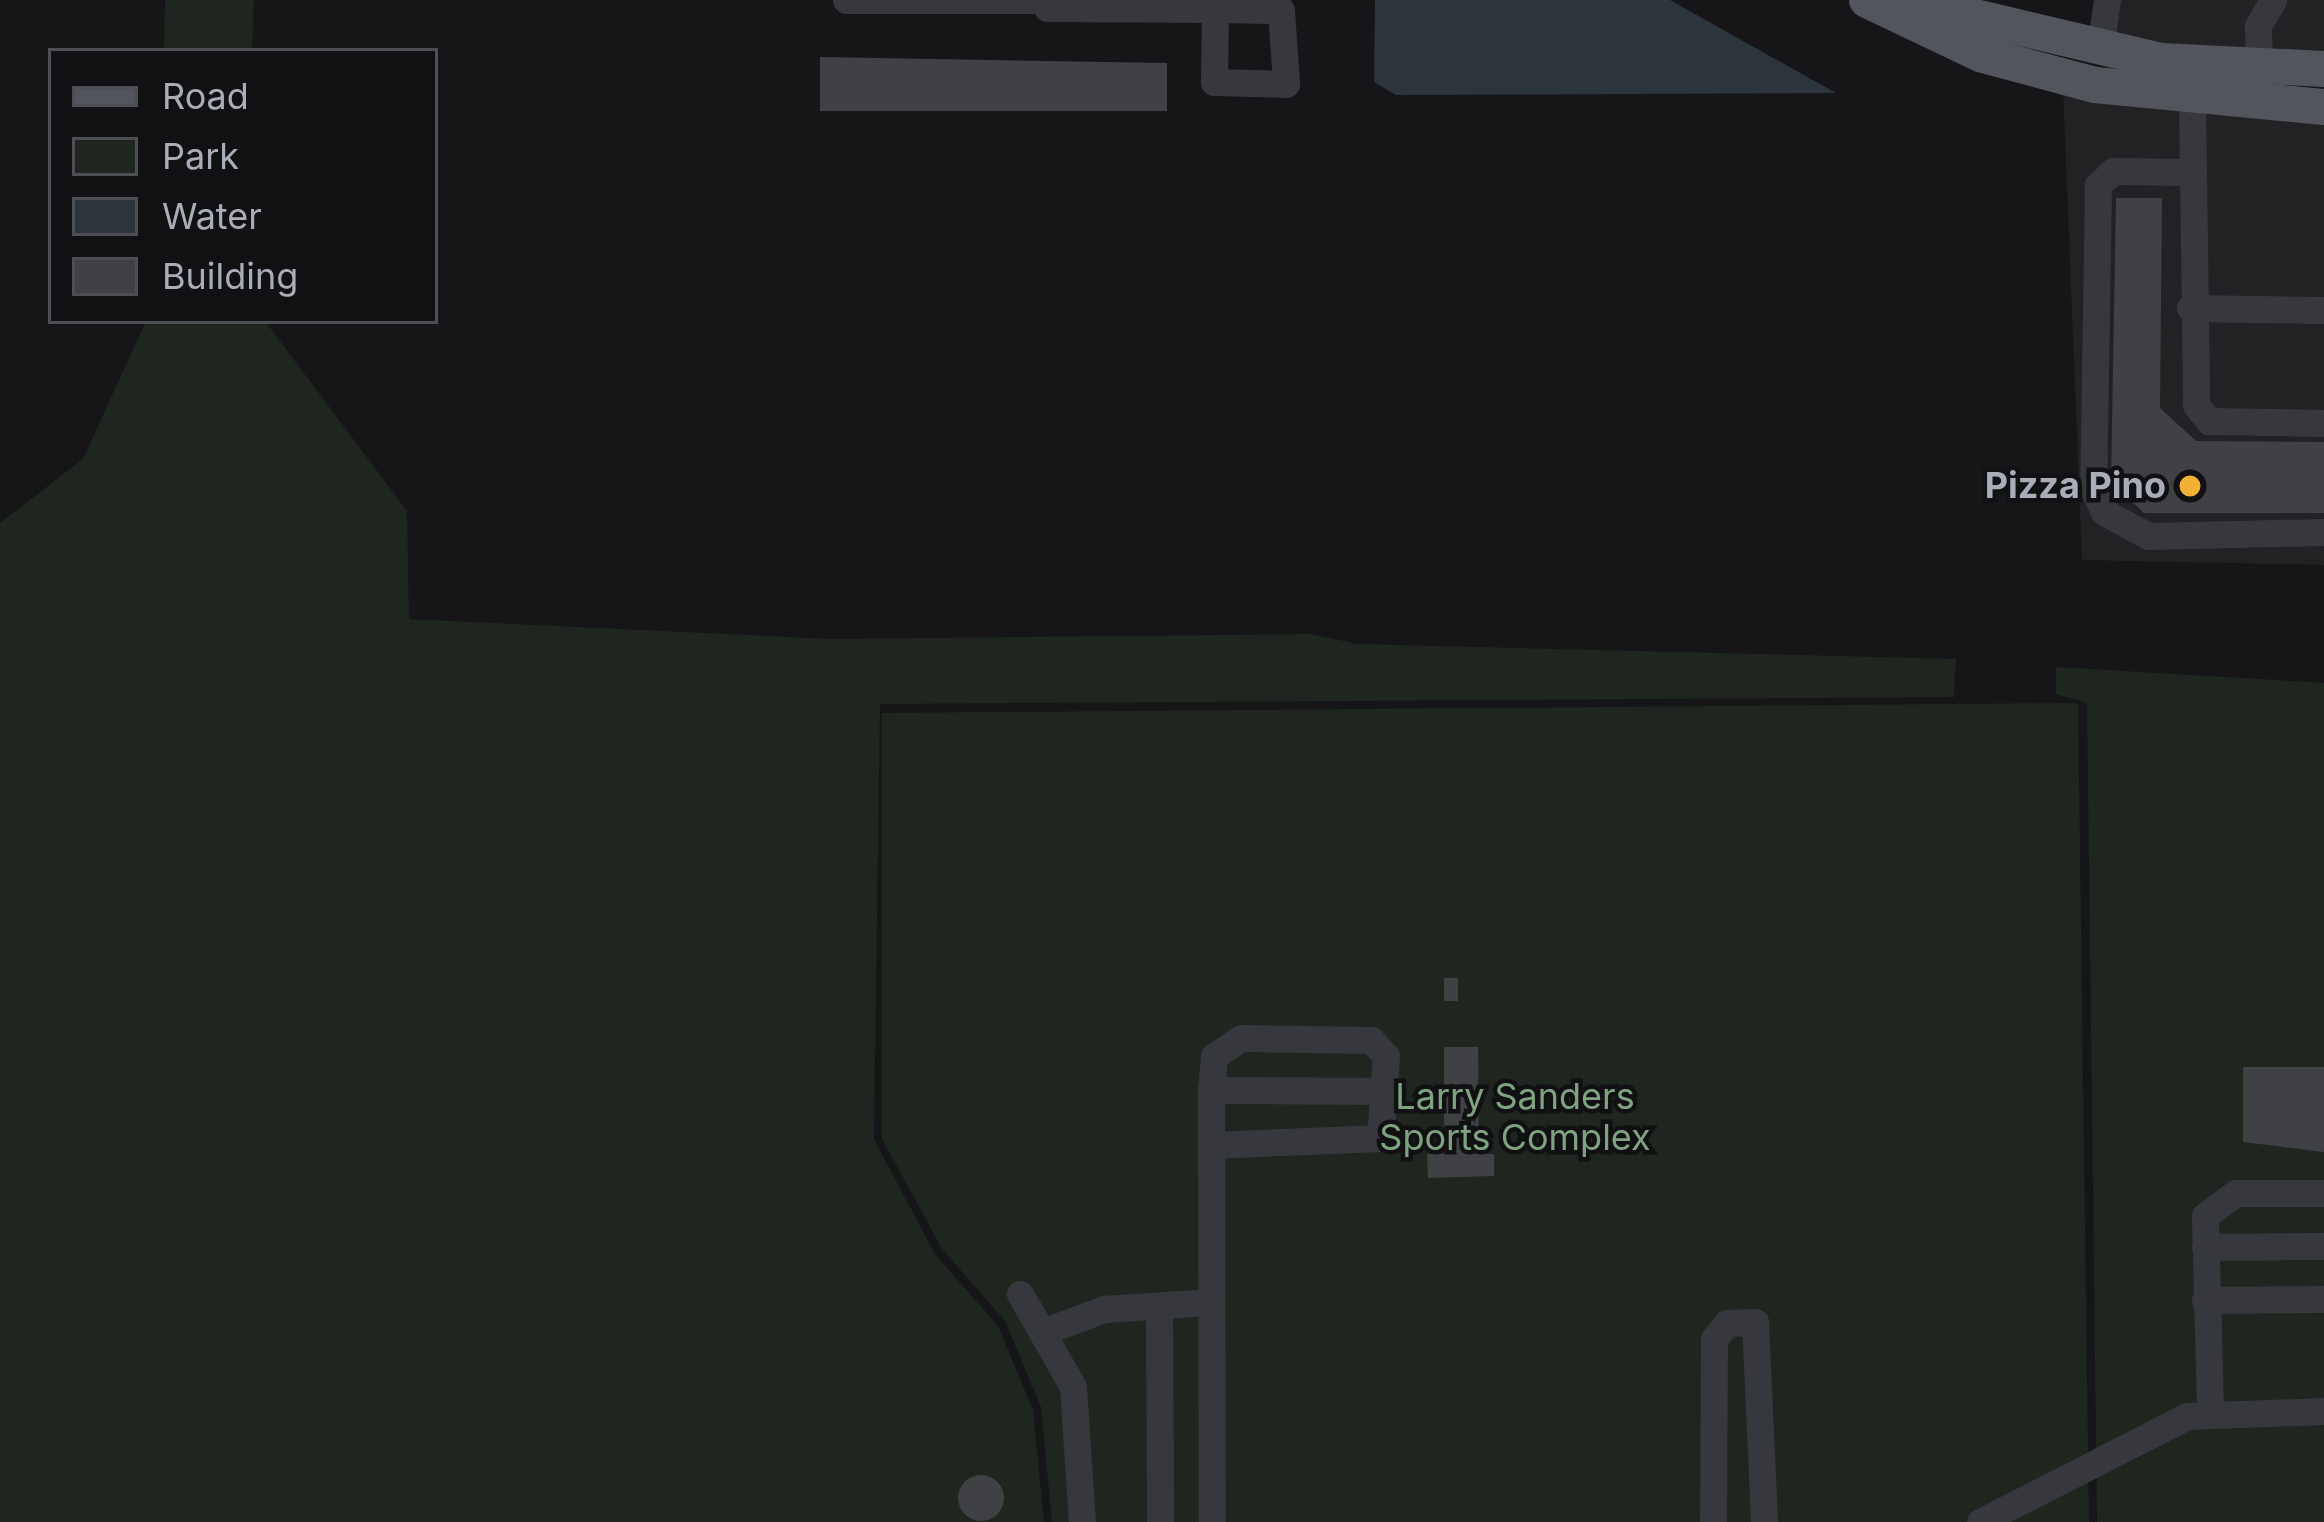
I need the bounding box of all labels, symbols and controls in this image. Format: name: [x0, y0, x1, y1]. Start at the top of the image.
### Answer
legend: [48, 48, 438, 324]
text: Road: [162, 74, 249, 118]
text: Park: [162, 134, 239, 178]
text: Water: [162, 194, 262, 238]
text: Building: [162, 254, 298, 298]
place label: Pizza Pino: [1985, 464, 2166, 508]
marker: Pizza Pino: [2177, 473, 2203, 499]
park label: Larry Sanders Sports Complex: [1379, 1074, 1651, 1159]

